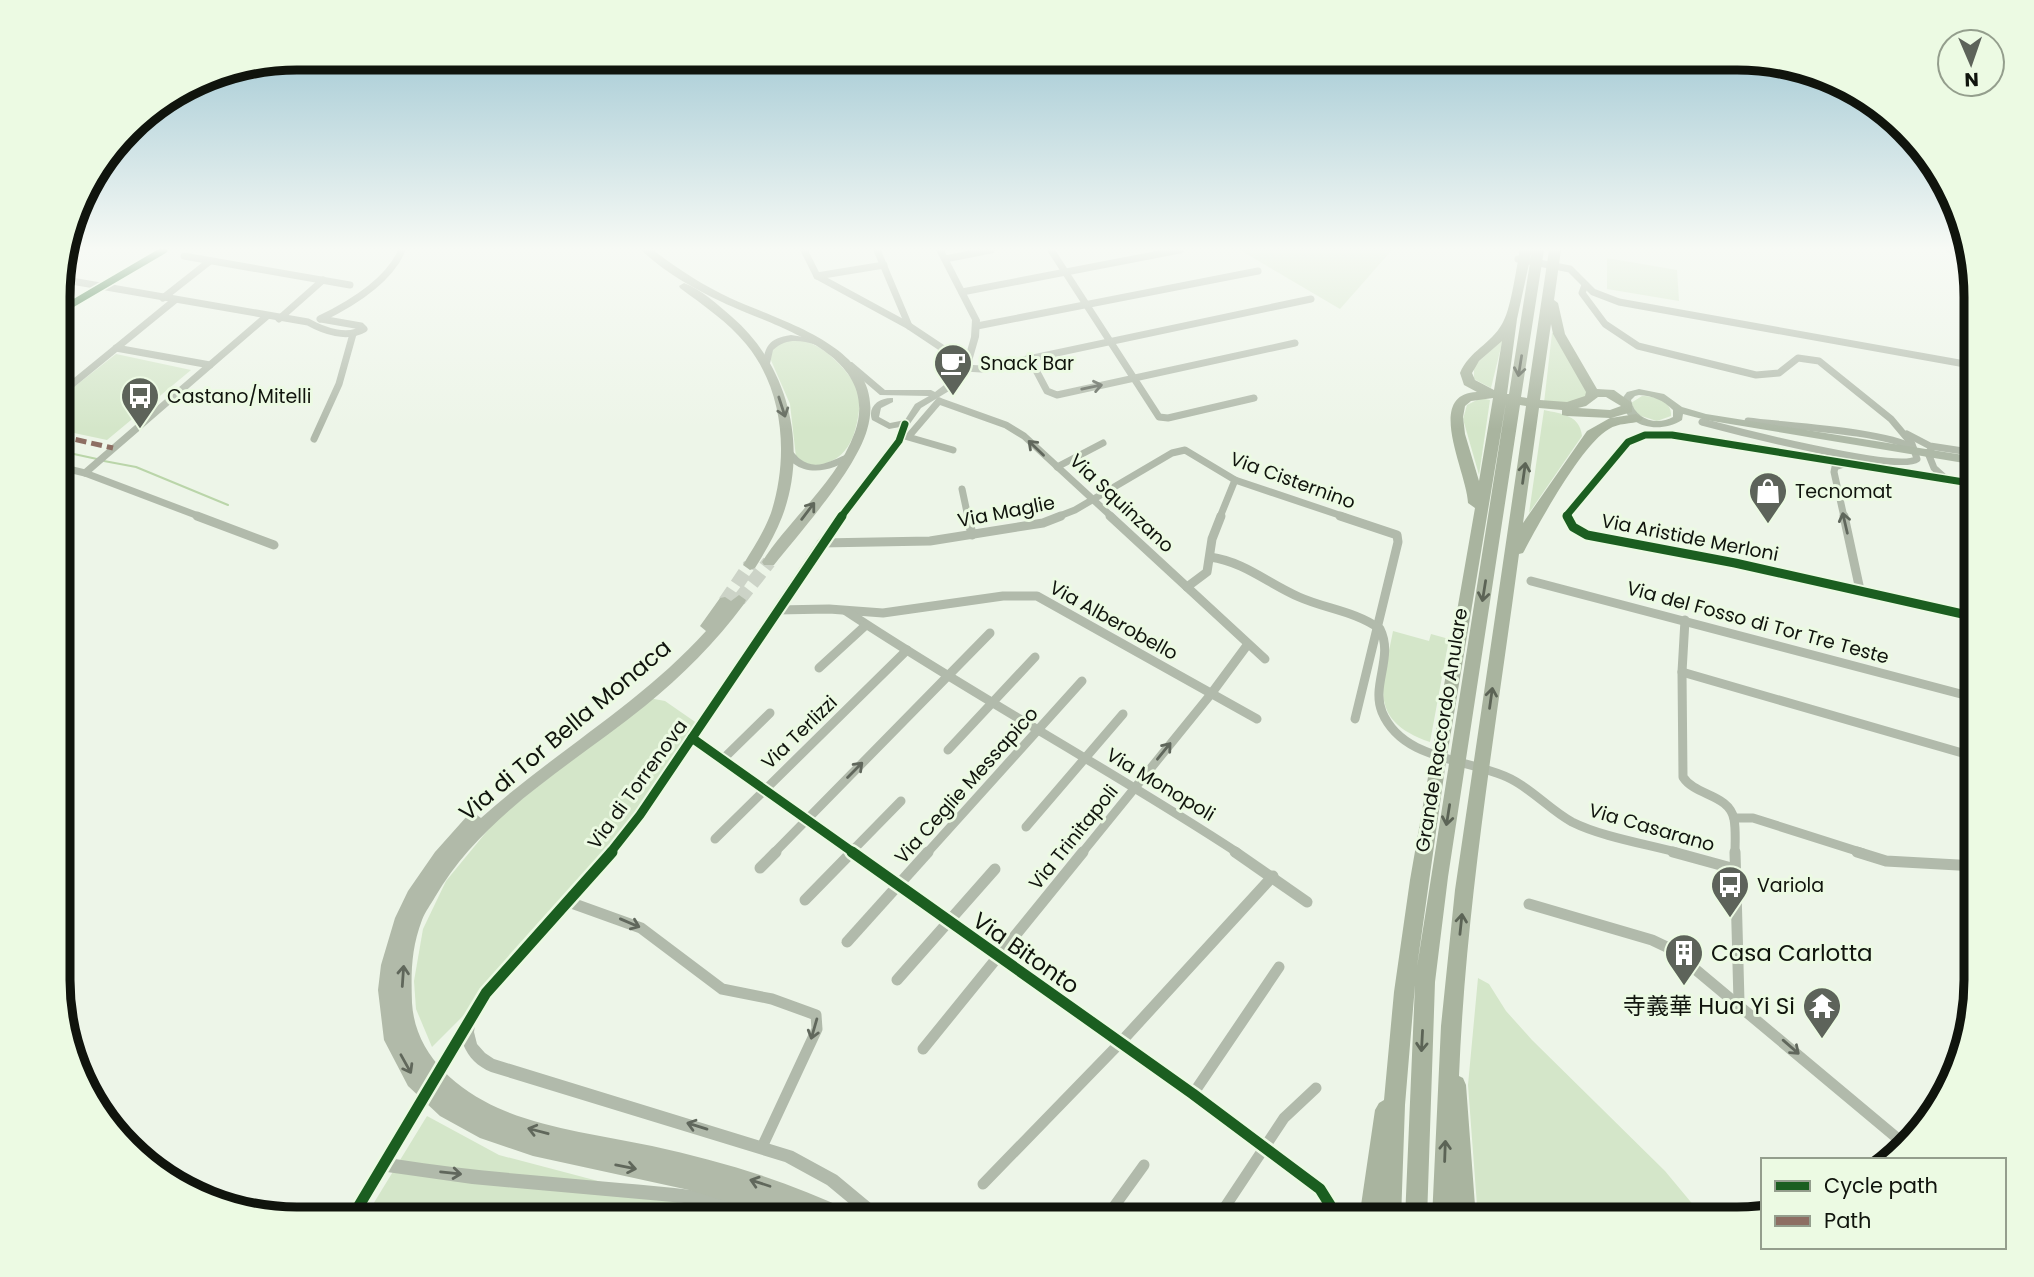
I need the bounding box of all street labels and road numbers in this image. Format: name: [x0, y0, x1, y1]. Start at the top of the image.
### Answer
street label: Via Cisternino: [1226, 445, 1359, 516]
street label: Via Squinzano: [1063, 448, 1180, 559]
street label: Via Maglie: [955, 489, 1057, 534]
street label: Via Aristide Merloni: [1599, 507, 1781, 568]
street label: Via Alberobello: [1045, 574, 1183, 667]
street label: Via del Fosso di Tor Tre Teste: [1624, 574, 1892, 671]
street label: Grande Raccordo Anulare: [1409, 606, 1474, 854]
street label: Via di Tor Bella Monaca: [452, 632, 678, 828]
street label: Via Terlizzi: [755, 689, 843, 775]
street label: Via Ceglie Messapico: [888, 701, 1044, 870]
street label: Via di Torrenova: [581, 714, 694, 855]
street label: Via Monopoli: [1101, 741, 1220, 828]
street label: Via Trinitapoli: [1022, 779, 1124, 896]
street label: Via Casarano: [1586, 797, 1718, 858]
street label: Via Bitonto: [966, 904, 1086, 1002]

